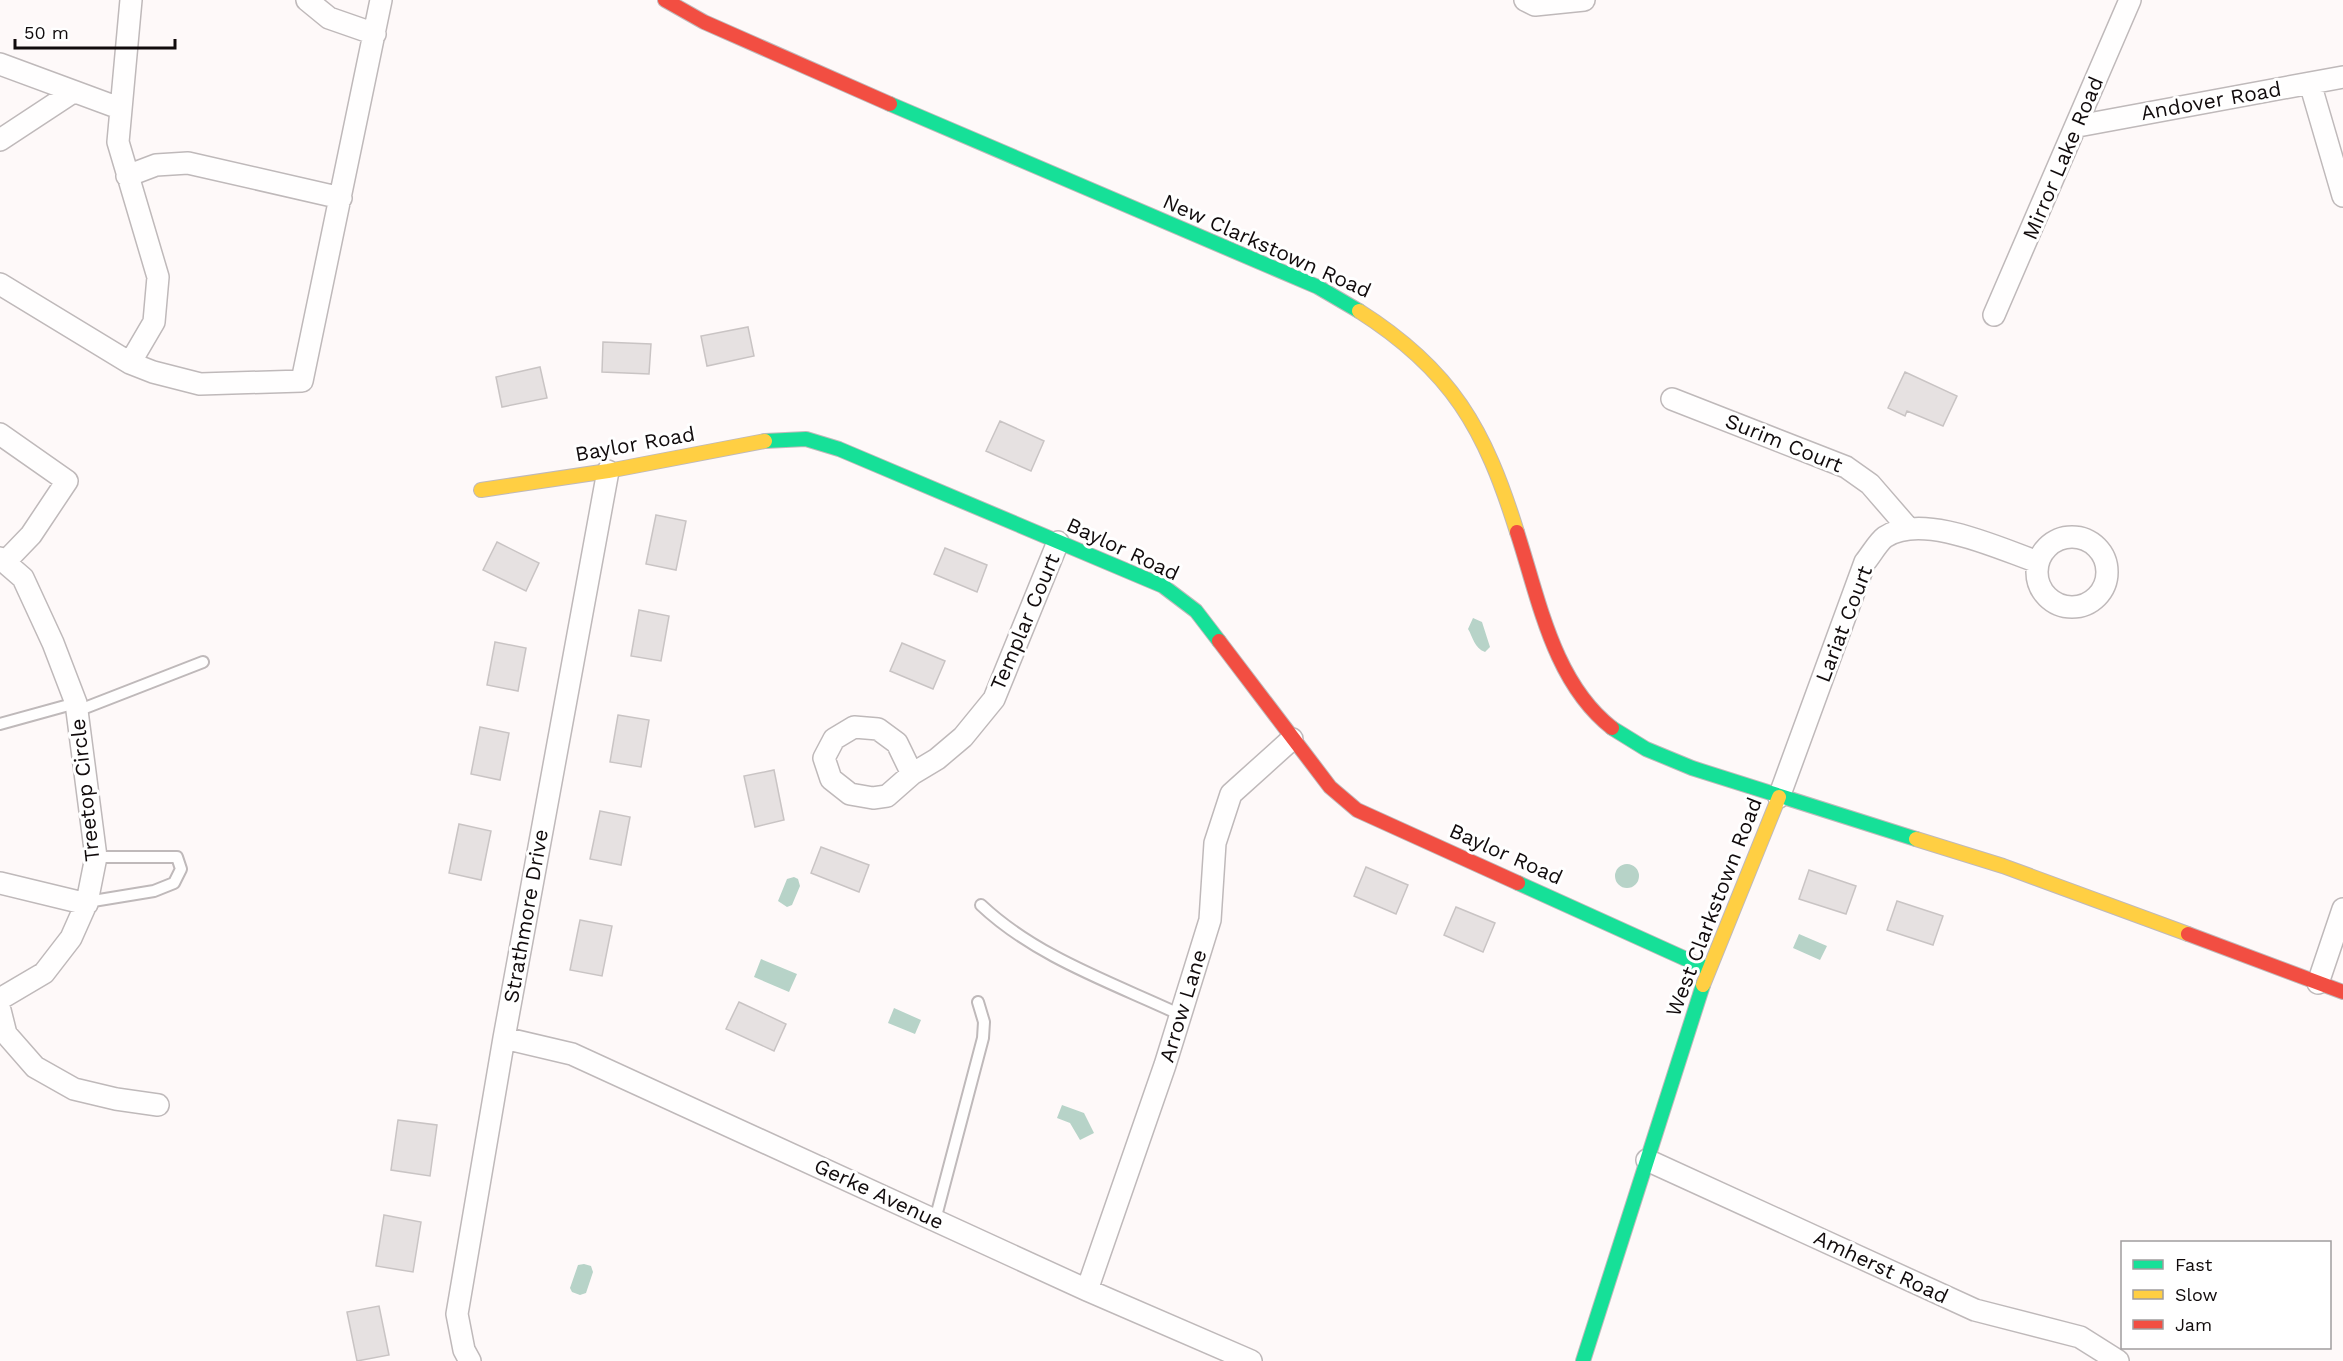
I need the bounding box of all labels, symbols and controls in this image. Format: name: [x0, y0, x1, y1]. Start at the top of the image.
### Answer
scale bar: [15, 12, 176, 50]
text: 50 m: [24, 22, 69, 43]
street label: Mirror Lake Road: [2017, 73, 2108, 243]
street label: Andover Road: [2139, 76, 2283, 125]
street label: New Clarkstown Road: [1159, 188, 1375, 303]
street label: Surim Court: [1722, 408, 1847, 477]
street label: Baylor Road: [573, 421, 697, 466]
street label: Baylor Road: [1063, 512, 1183, 586]
street label: Templar Court: [985, 550, 1065, 694]
street label: Lariat Court: [1810, 562, 1877, 686]
street label: Treetop Circle: [65, 717, 104, 863]
street label: West Clarkstown Road: [1660, 794, 1767, 1020]
street label: Baylor Road: [1446, 817, 1567, 890]
street label: Strathmore Drive: [498, 827, 553, 1005]
street label: Arrow Lane: [1154, 946, 1212, 1065]
street label: Gerke Avenue: [810, 1153, 948, 1234]
street label: Amherst Road: [1810, 1224, 1952, 1309]
legend: [2121, 1241, 2331, 1349]
text: Fast: [2175, 1254, 2213, 1275]
text: Slow: [2175, 1284, 2218, 1305]
text: Jam: [2175, 1314, 2212, 1335]

